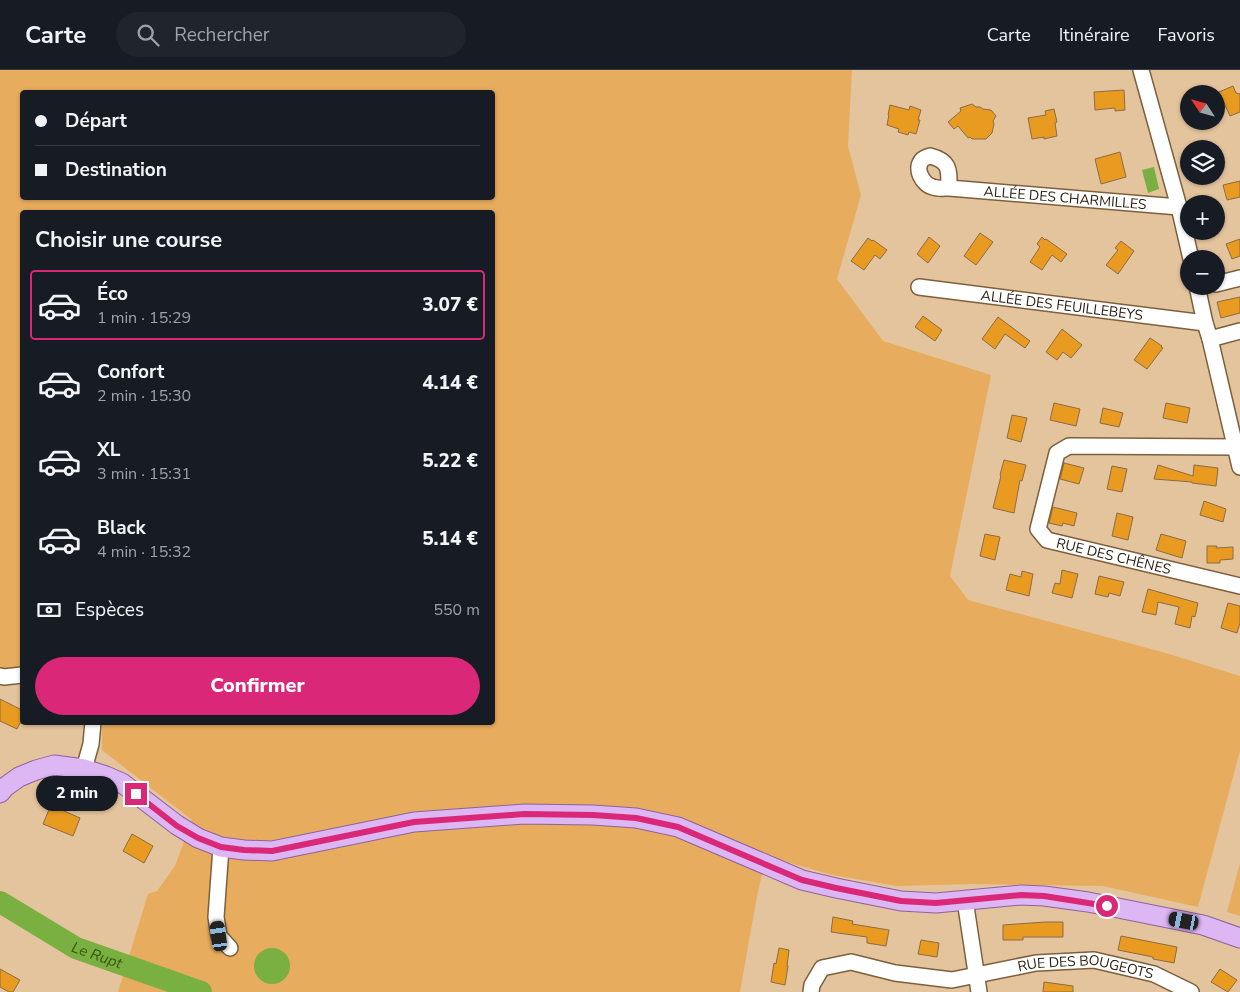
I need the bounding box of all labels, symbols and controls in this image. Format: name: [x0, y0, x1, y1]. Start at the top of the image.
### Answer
search box: [116, 12, 466, 57]
text: Carte: [25, 19, 86, 51]
icon: search: [134, 21, 162, 49]
text: Rechercher: [174, 22, 270, 48]
text: Carte: [987, 23, 1031, 47]
text: Itinéraire: [1059, 23, 1130, 47]
text: Favoris: [1158, 23, 1215, 47]
north arrow: [1180, 85, 1225, 130]
map controls: [1180, 85, 1225, 295]
text: Départ: [65, 108, 127, 134]
button: layers: [1180, 140, 1225, 185]
text: Destination: [65, 157, 167, 183]
street label: ALLÉE DES CHARMILLES: [983, 181, 1148, 214]
button: +: [1180, 195, 1225, 240]
text: Choisir une course: [35, 225, 222, 255]
button: −: [1180, 250, 1225, 295]
text: Éco: [97, 281, 128, 307]
icon: car: [37, 283, 82, 328]
street label: ALLÉE DES FEUILLEBEYS: [980, 285, 1144, 325]
text: 3.07 €: [422, 292, 478, 318]
text: 1 min · 15:29: [97, 307, 191, 329]
text: Confort: [97, 359, 164, 385]
icon: car: [37, 361, 82, 406]
text: 4.14 €: [422, 370, 478, 396]
text: 2 min · 15:30: [97, 385, 191, 407]
text: XL: [97, 437, 120, 463]
icon: car: [37, 439, 82, 484]
text: 5.22 €: [422, 448, 478, 474]
text: 3 min · 15:31: [97, 463, 191, 485]
text: Black: [97, 515, 146, 541]
icon: car: [37, 517, 82, 562]
text: 5.14 €: [422, 526, 478, 552]
street label: RUE DES CHÊNES: [1054, 533, 1173, 579]
text: 4 min · 15:32: [97, 541, 191, 563]
icon: cash: [35, 596, 63, 624]
text: Espèces: [75, 597, 144, 623]
text: 550 m: [433, 599, 480, 621]
button: Confirmer: [35, 657, 480, 715]
callout: 2 min: [36, 776, 118, 812]
text: 2 min: [56, 782, 98, 804]
route end: [125, 783, 147, 805]
route start: [1096, 895, 1118, 917]
car: [1167, 911, 1200, 931]
car: [209, 920, 228, 952]
water label: Le Rupt: [69, 937, 126, 974]
street label: RUE DES BOUGEOTS: [1016, 950, 1156, 983]

